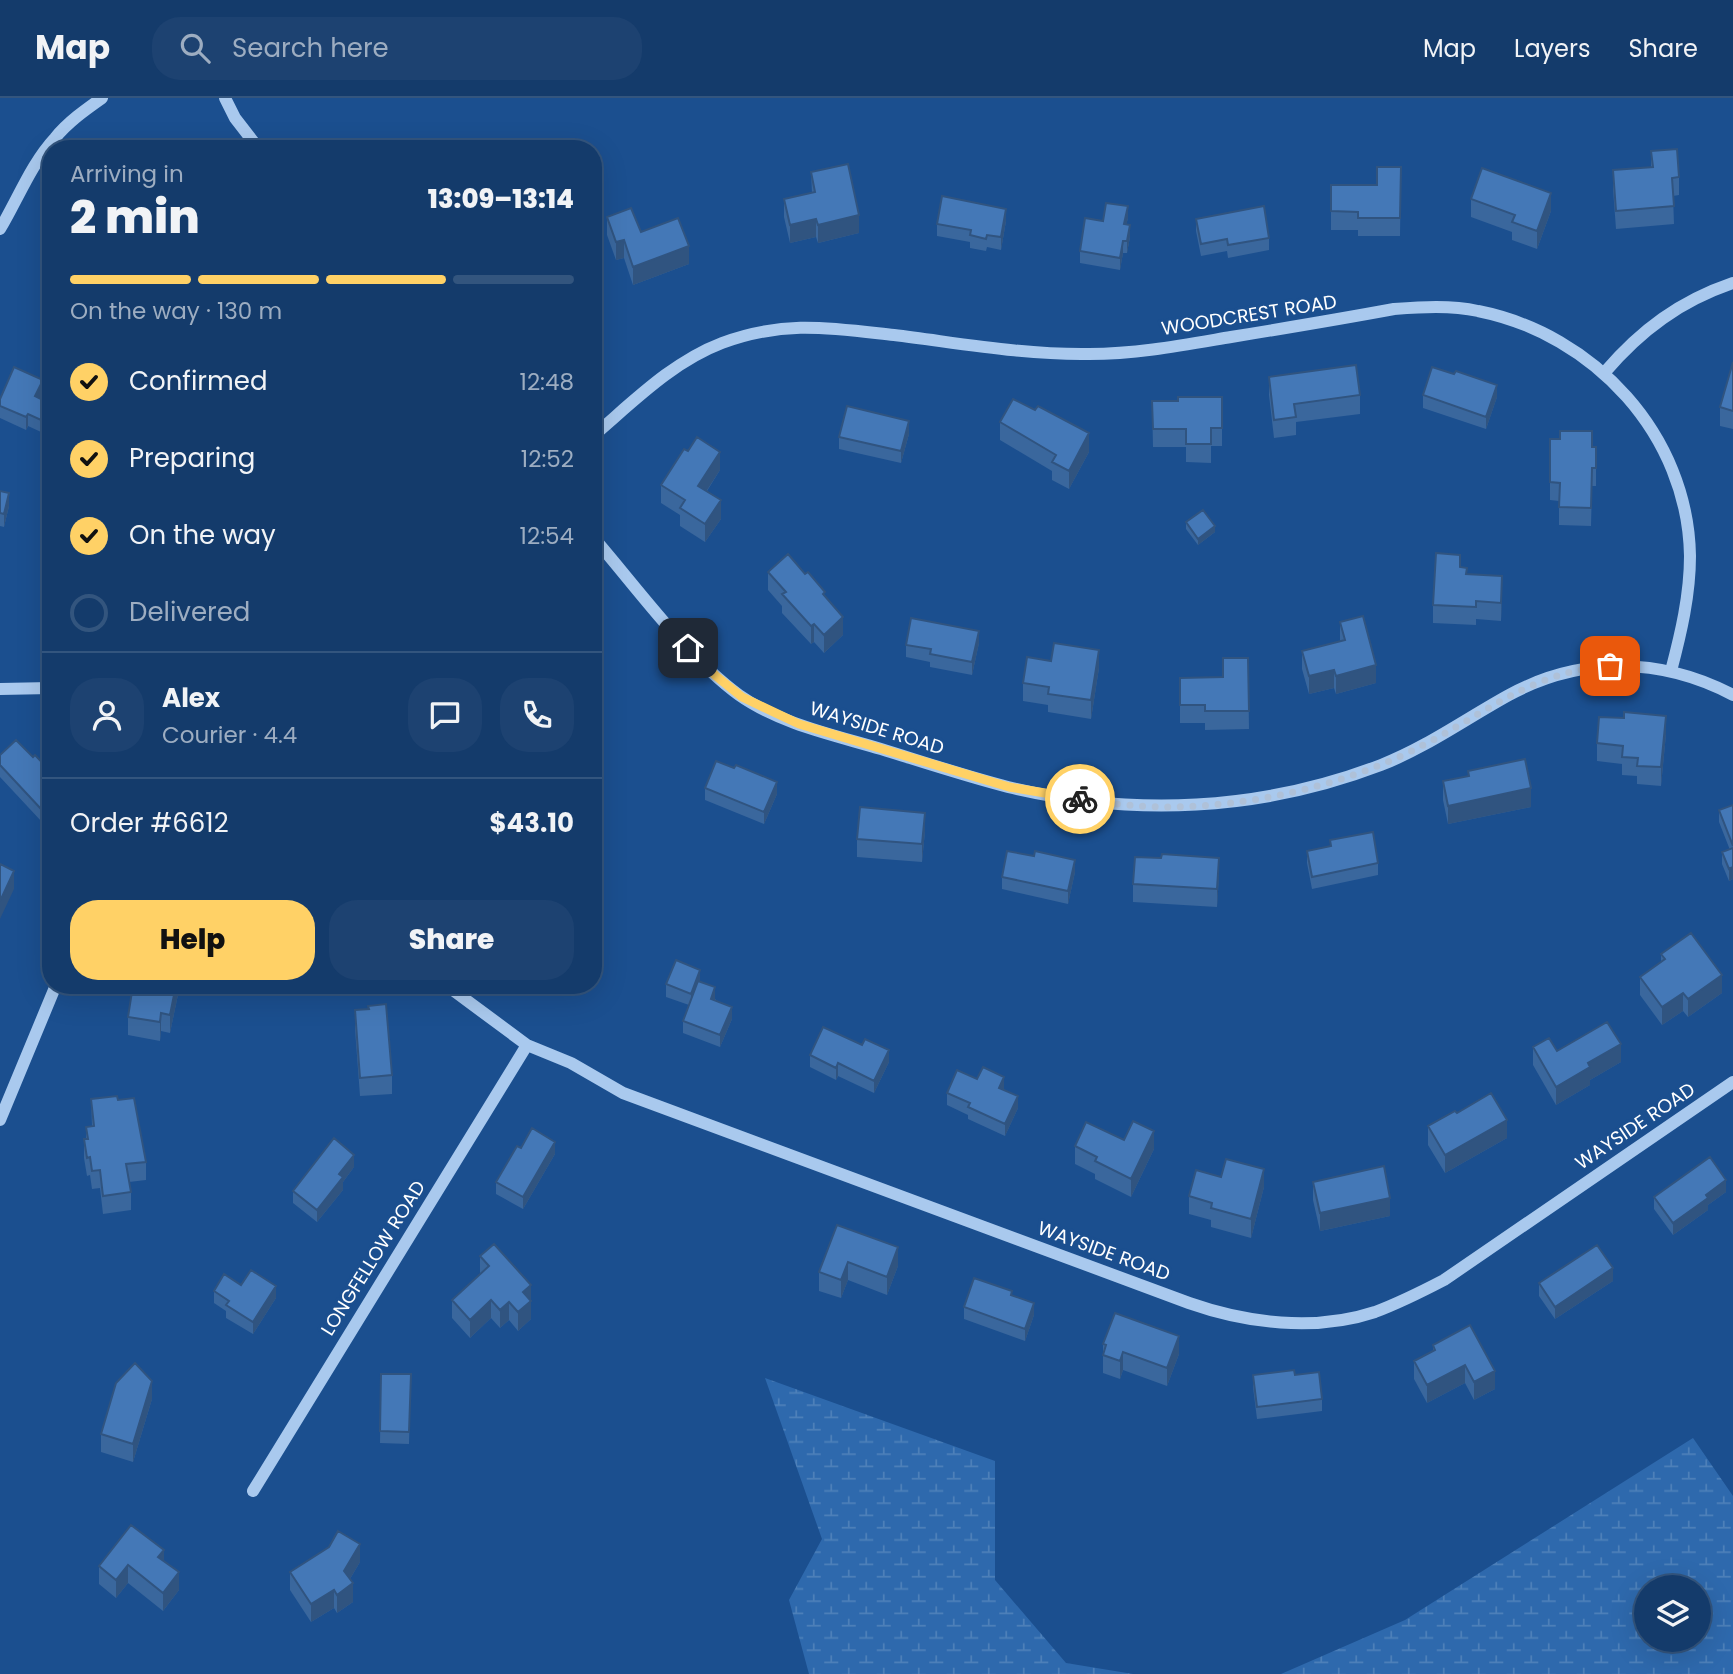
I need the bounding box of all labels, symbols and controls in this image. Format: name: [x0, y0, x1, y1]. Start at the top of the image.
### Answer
search box: [152, 17, 642, 80]
text: Map: [35, 24, 110, 71]
icon: search: [176, 29, 214, 67]
text: Search here: [232, 30, 389, 66]
text: Map: [1423, 32, 1476, 65]
text: Layers: [1514, 32, 1590, 65]
text: Share: [1628, 32, 1698, 65]
text: Arriving in: [70, 158, 184, 190]
text: 13:09–13:14: [428, 181, 574, 217]
text: 2 min: [70, 185, 200, 249]
street label: WOODCREST ROAD: [1159, 288, 1339, 342]
text: On the way · 130 m: [70, 295, 282, 327]
icon: check: [70, 363, 108, 401]
text: Confirmed: [129, 363, 267, 399]
text: 12:48: [520, 366, 574, 398]
icon: check: [70, 440, 108, 478]
text: Preparing: [129, 440, 255, 476]
text: 12:52: [521, 443, 574, 475]
icon: check: [70, 517, 108, 555]
text: On the way: [129, 517, 276, 553]
text: 12:54: [520, 520, 574, 552]
text: Delivered: [129, 594, 250, 630]
pin: [658, 618, 718, 678]
icon: home: [669, 629, 707, 667]
pin: [1580, 636, 1640, 696]
icon: bag: [1591, 647, 1629, 685]
button: person: [70, 678, 144, 752]
button: chat: [408, 678, 482, 752]
button: phone: [500, 678, 574, 752]
text: Alex: [162, 680, 220, 716]
street label: WAYSIDE ROAD: [806, 695, 948, 761]
text: Courier · 4.4: [162, 719, 297, 751]
courier: [1045, 764, 1115, 834]
icon: bike: [1061, 780, 1099, 818]
text: Order #6612: [70, 805, 229, 841]
text: $43.10: [489, 805, 574, 841]
button: Help: [70, 900, 315, 980]
button: Share: [329, 900, 574, 980]
street label: WAYSIDE ROAD: [1570, 1076, 1700, 1176]
street label: LONGFELLOW ROAD: [314, 1175, 432, 1341]
street label: WAYSIDE ROAD: [1034, 1214, 1174, 1288]
map controls: [1634, 1575, 1711, 1652]
button: layers: [1634, 1575, 1711, 1652]

